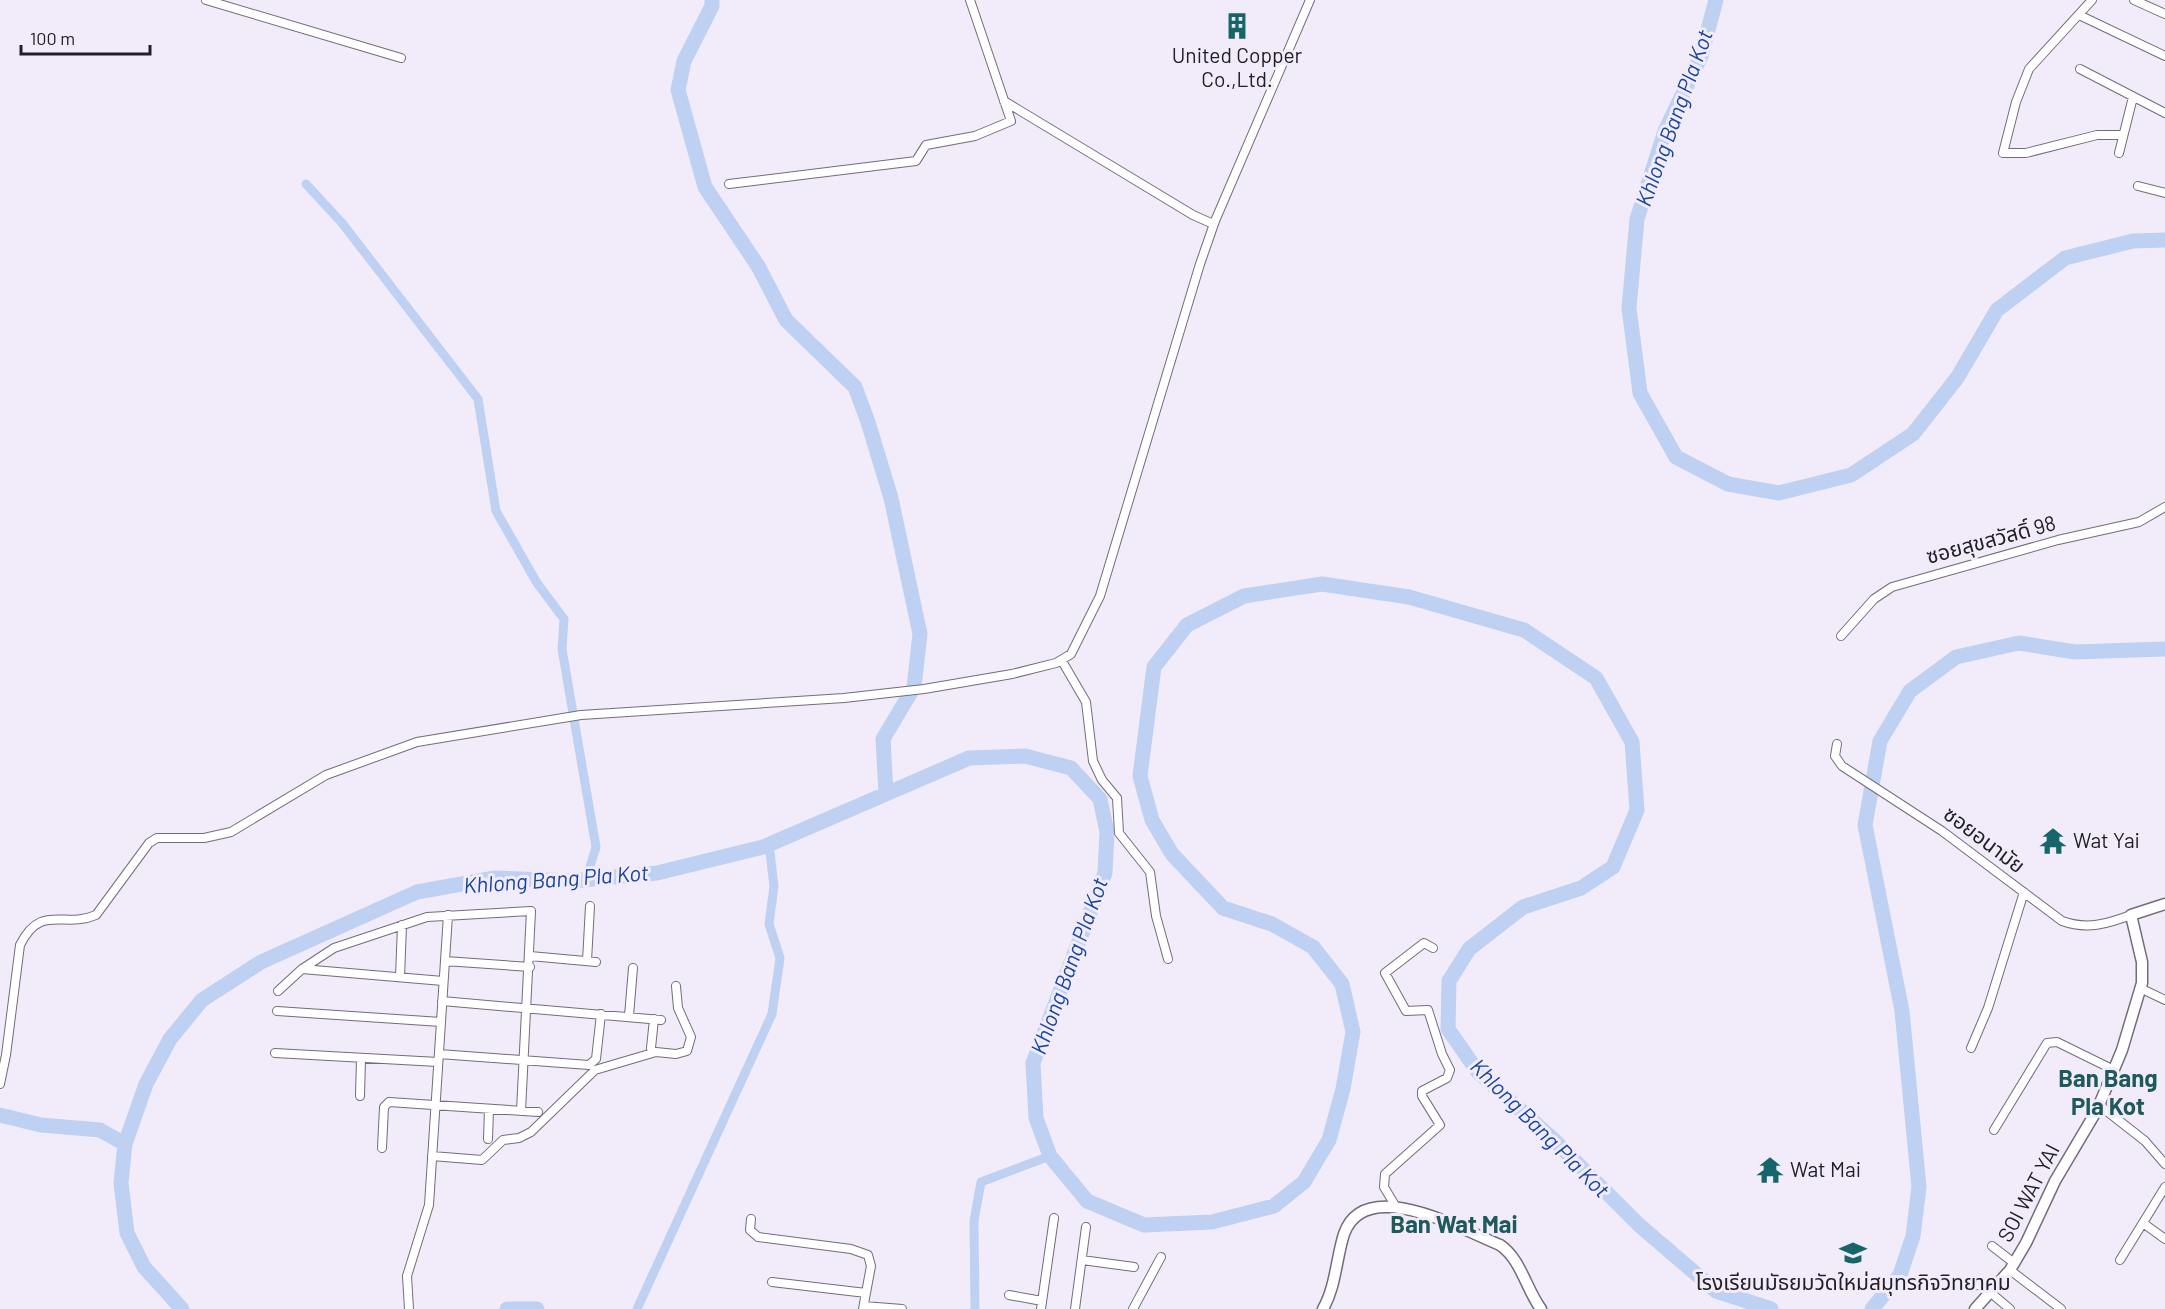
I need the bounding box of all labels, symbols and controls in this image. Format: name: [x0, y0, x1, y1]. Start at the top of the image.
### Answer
building icon: United Copper Co.,Ltd.: [1222, 11, 1252, 41]
scale bar: [21, 18, 150, 56]
water label: Khlong Bang Pla Kot: [1629, 26, 1717, 209]
text: 100 m: [30, 27, 75, 49]
place label: United Copper Co.,Ltd.: [1172, 42, 1303, 91]
street label: ซอยสุขสวัสดิ์ 98: [1923, 509, 2059, 570]
street label: ซอยอนามัย: [1939, 800, 2030, 877]
temple icon: Wat Yai: [2038, 826, 2068, 856]
place label: Wat Yai: [2073, 827, 2140, 852]
water label: Khlong Bang Pla Kot: [462, 859, 650, 897]
water label: Khlong Bang Pla Kot: [1024, 874, 1112, 1057]
water label: Khlong Bang Pla Kot: [1466, 1053, 1616, 1202]
district label: Ban Bang Pla Kot: [2058, 1063, 2158, 1120]
street label: SOI WAT YAI: [1991, 1139, 2064, 1246]
temple icon: Wat Mai: [1755, 1155, 1785, 1185]
place label: Wat Mai: [1790, 1156, 1861, 1181]
district label: Ban Wat Mai: [1390, 1209, 1518, 1238]
school or university icon: โรงเรียนมัธยมวัดใหม่สมุทรกิจวิทยาคม: [1838, 1238, 1868, 1268]
place label: โรงเรียนมัธยมวัดใหม่สมุทรกิจวิทยาคม: [1695, 1269, 2011, 1296]

